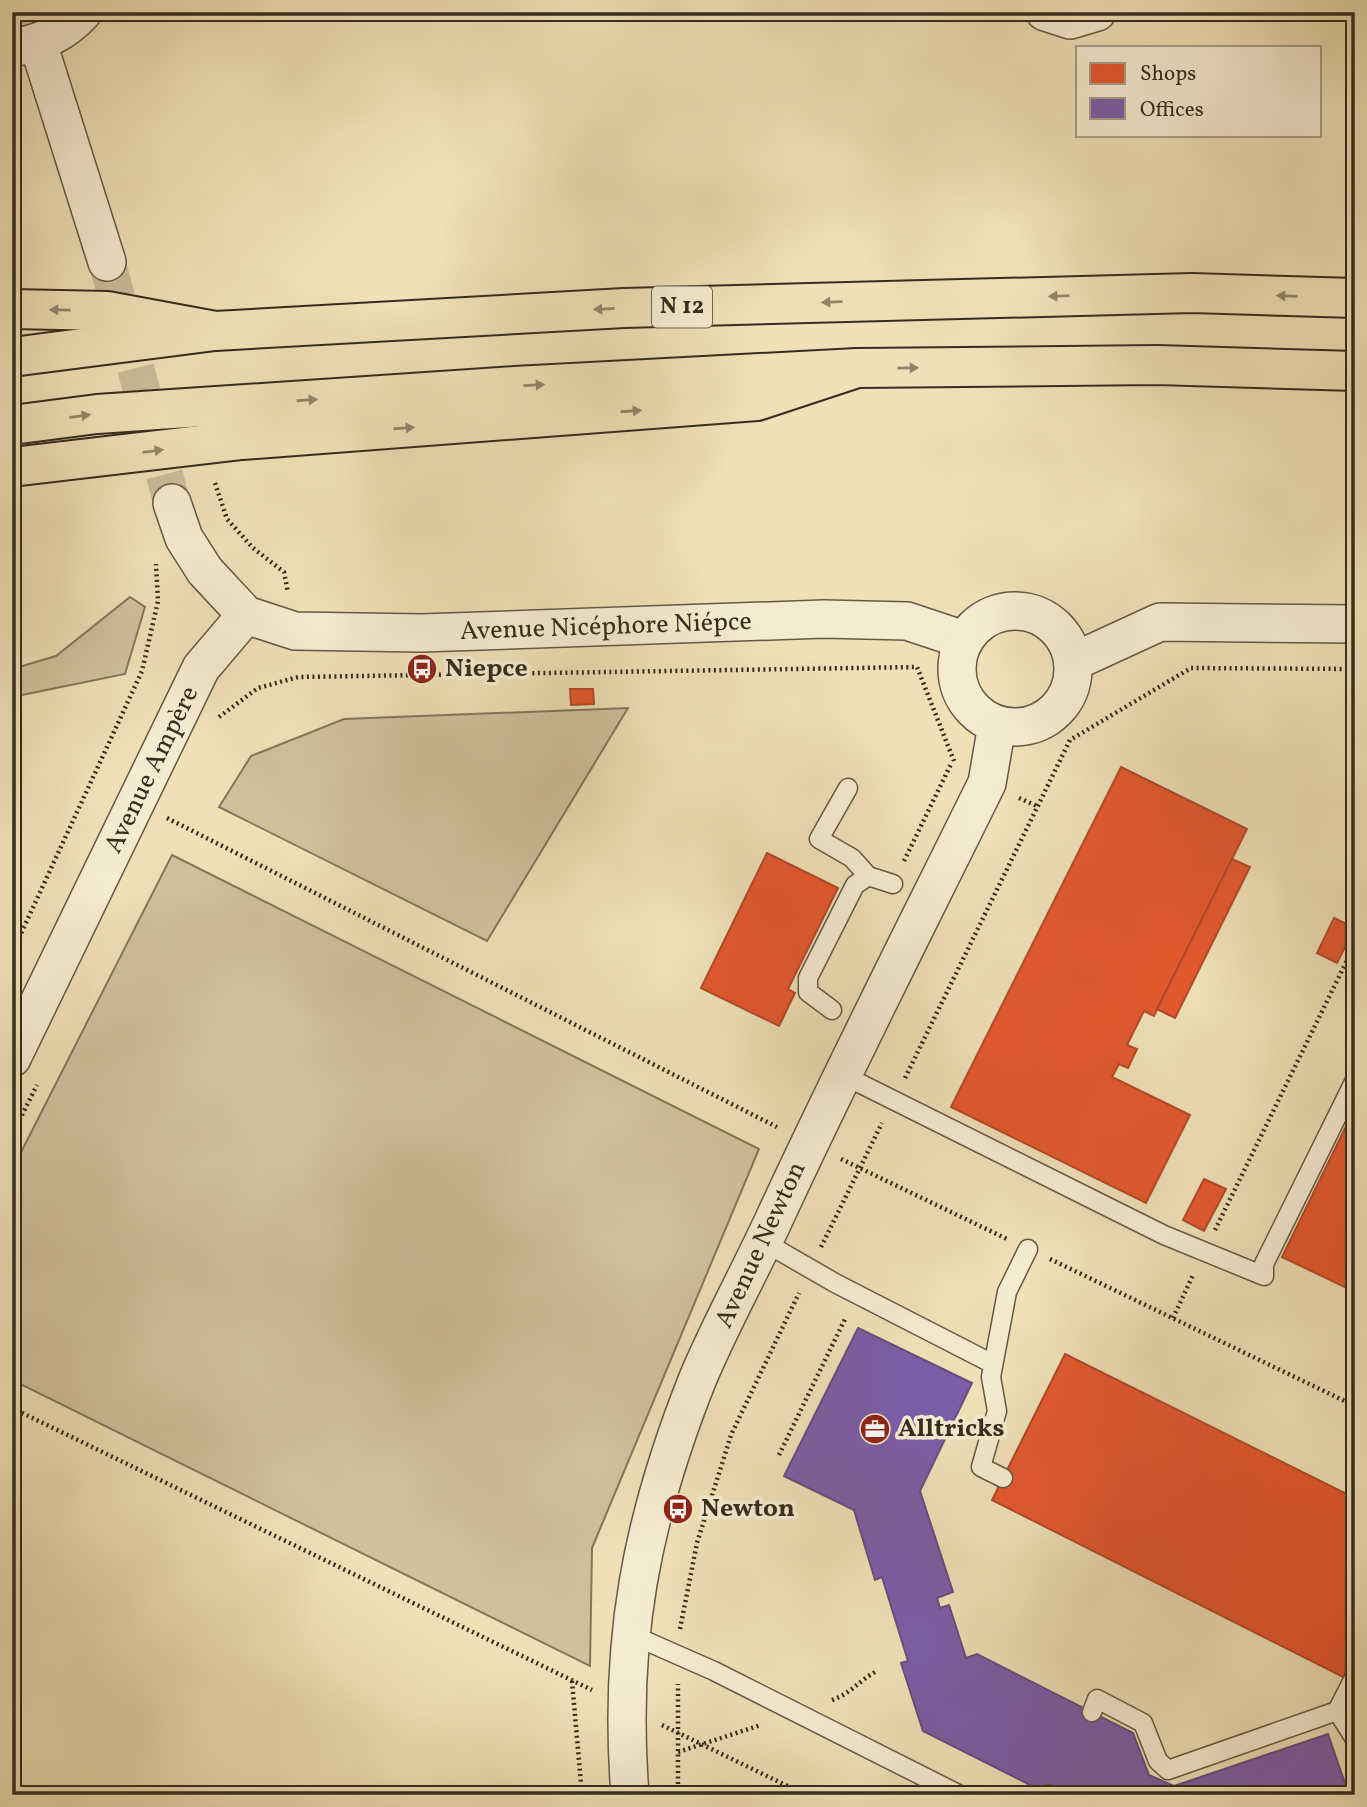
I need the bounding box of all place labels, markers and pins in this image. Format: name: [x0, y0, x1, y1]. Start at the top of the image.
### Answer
place label: Niepce: [445, 651, 528, 687]
bus stop icon: Niepce: [405, 652, 439, 686]
place label: Alltricks: [898, 1411, 1005, 1447]
office icon: Alltricks: [858, 1412, 892, 1446]
place label: Newton: [701, 1491, 795, 1527]
bus stop icon: Newton: [661, 1492, 695, 1526]

